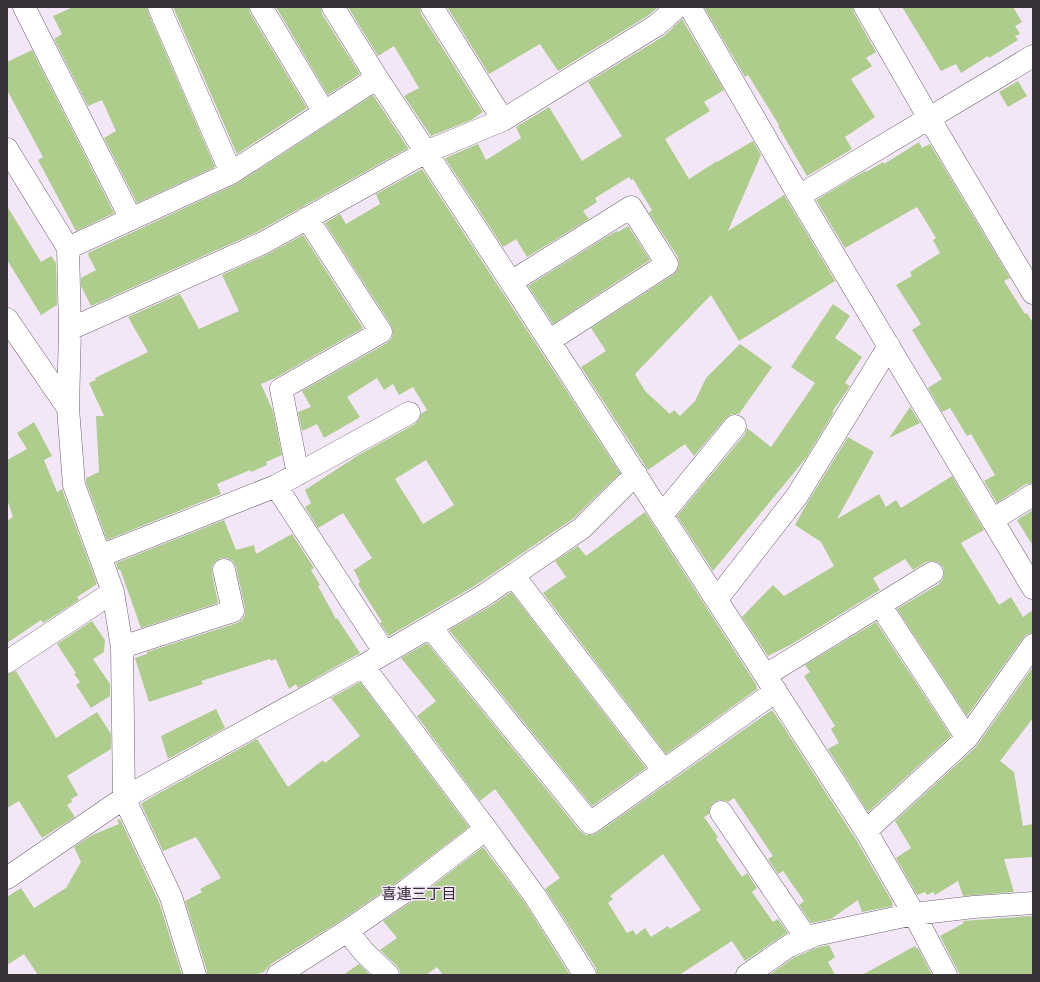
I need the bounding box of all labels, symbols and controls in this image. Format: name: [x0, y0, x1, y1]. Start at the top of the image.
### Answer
district label: 喜連三丁目: [381, 884, 457, 903]

